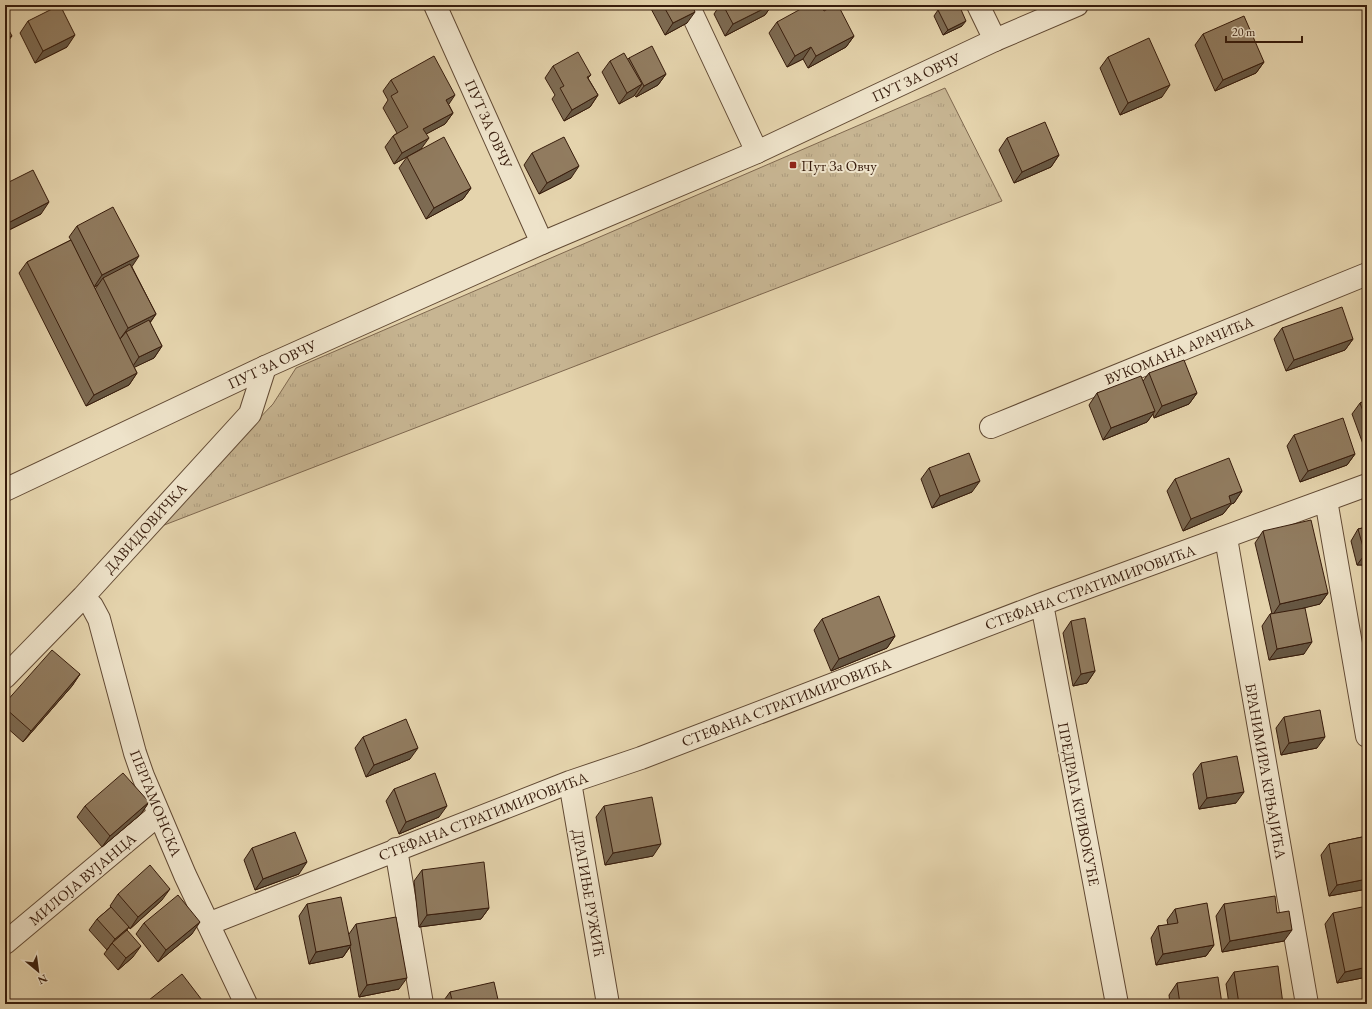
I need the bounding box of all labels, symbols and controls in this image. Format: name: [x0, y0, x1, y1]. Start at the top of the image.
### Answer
scale bar: [1226, 18, 1302, 44]
text: 20 m: [1232, 24, 1256, 40]
street label: ПУТ ЗА ОВЧУ: [868, 48, 964, 106]
street label: ПУТ ЗА ОВЧУ: [461, 76, 517, 172]
place label: Пут За Овчу: [801, 156, 877, 175]
marker: Пут За Овчу: [788, 160, 798, 170]
street label: ВУКОМАНА АРАЧИЋА: [1102, 311, 1257, 388]
street label: ПУТ ЗА ОВЧУ: [224, 335, 320, 393]
street label: ДАВИДОВИЧКА: [99, 478, 191, 577]
street label: СТЕФАНА СТРАТИМИРОВИЋА: [982, 540, 1198, 634]
street label: СТЕФАНА СТРАТИМИРОВИЋА: [679, 653, 894, 751]
street label: БРАНИМИРА КРЊАЈИЋА: [1241, 682, 1291, 861]
street label: ПРЕДРАГА КРИВОКУЋЕ: [1054, 720, 1104, 888]
street label: ПЕРГАМОНСКА: [126, 747, 186, 860]
street label: СТЕФАНА СТРАТИМИРОВИЋА: [376, 767, 591, 865]
street label: МИЛОЈА ВУЈАНЦА: [25, 828, 140, 929]
street label: ДРАГИЊЕ РУЖИЋ: [568, 828, 610, 959]
north arrow: [18, 951, 58, 991]
text: N: [35, 971, 50, 988]

